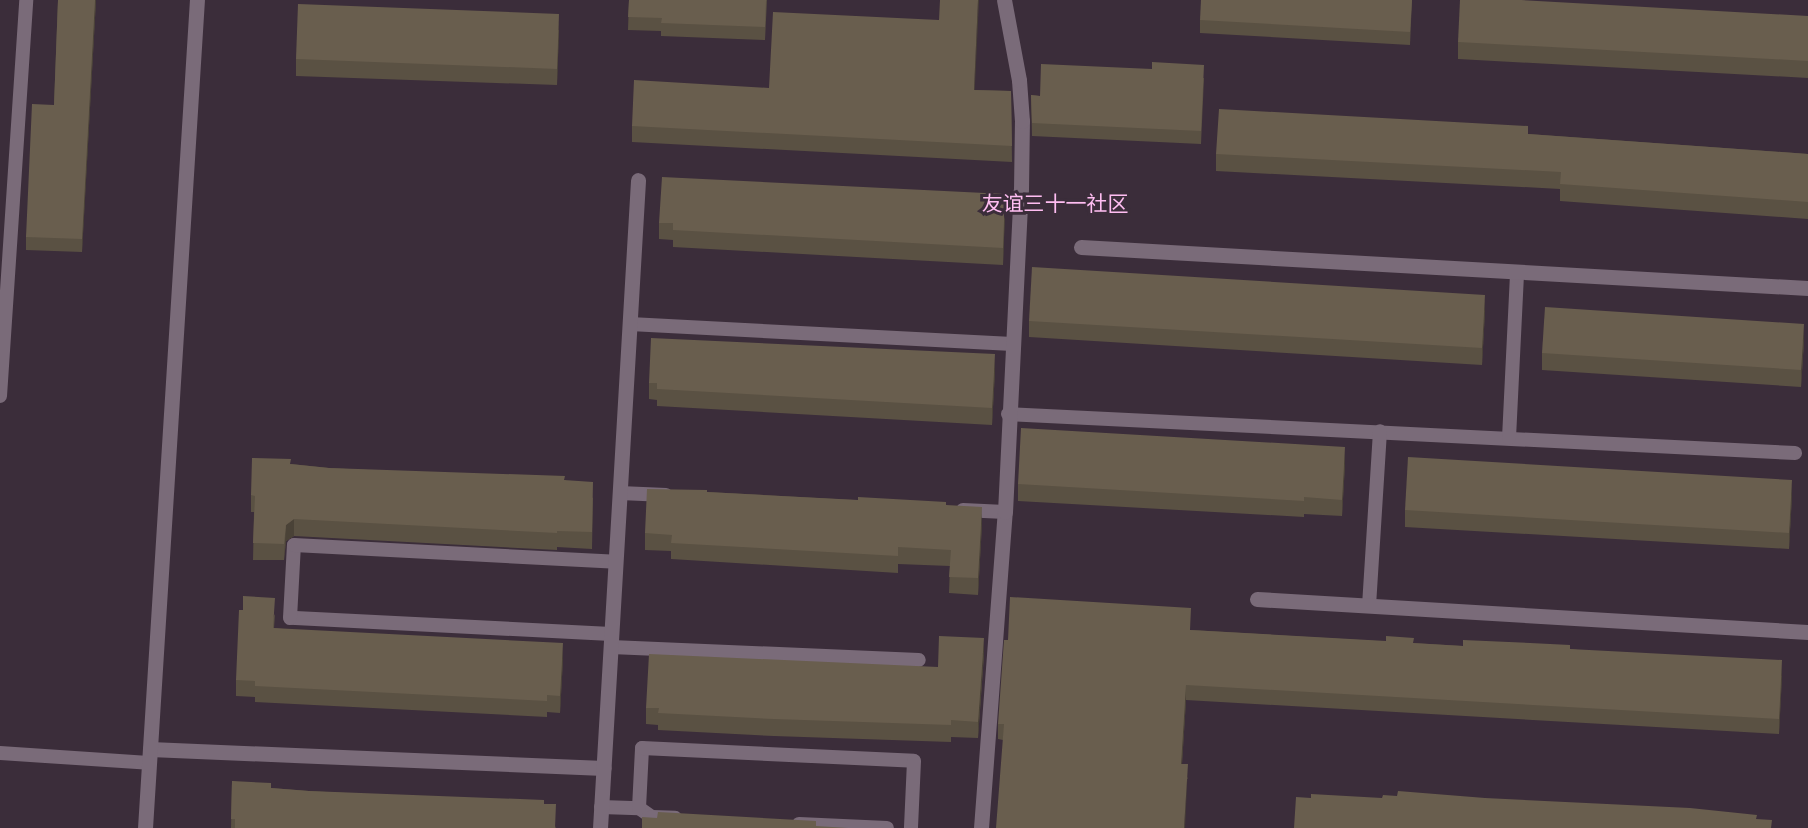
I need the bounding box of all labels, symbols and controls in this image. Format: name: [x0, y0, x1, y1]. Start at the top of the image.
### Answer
district label: 友谊三十一社区: [982, 191, 1128, 217]

